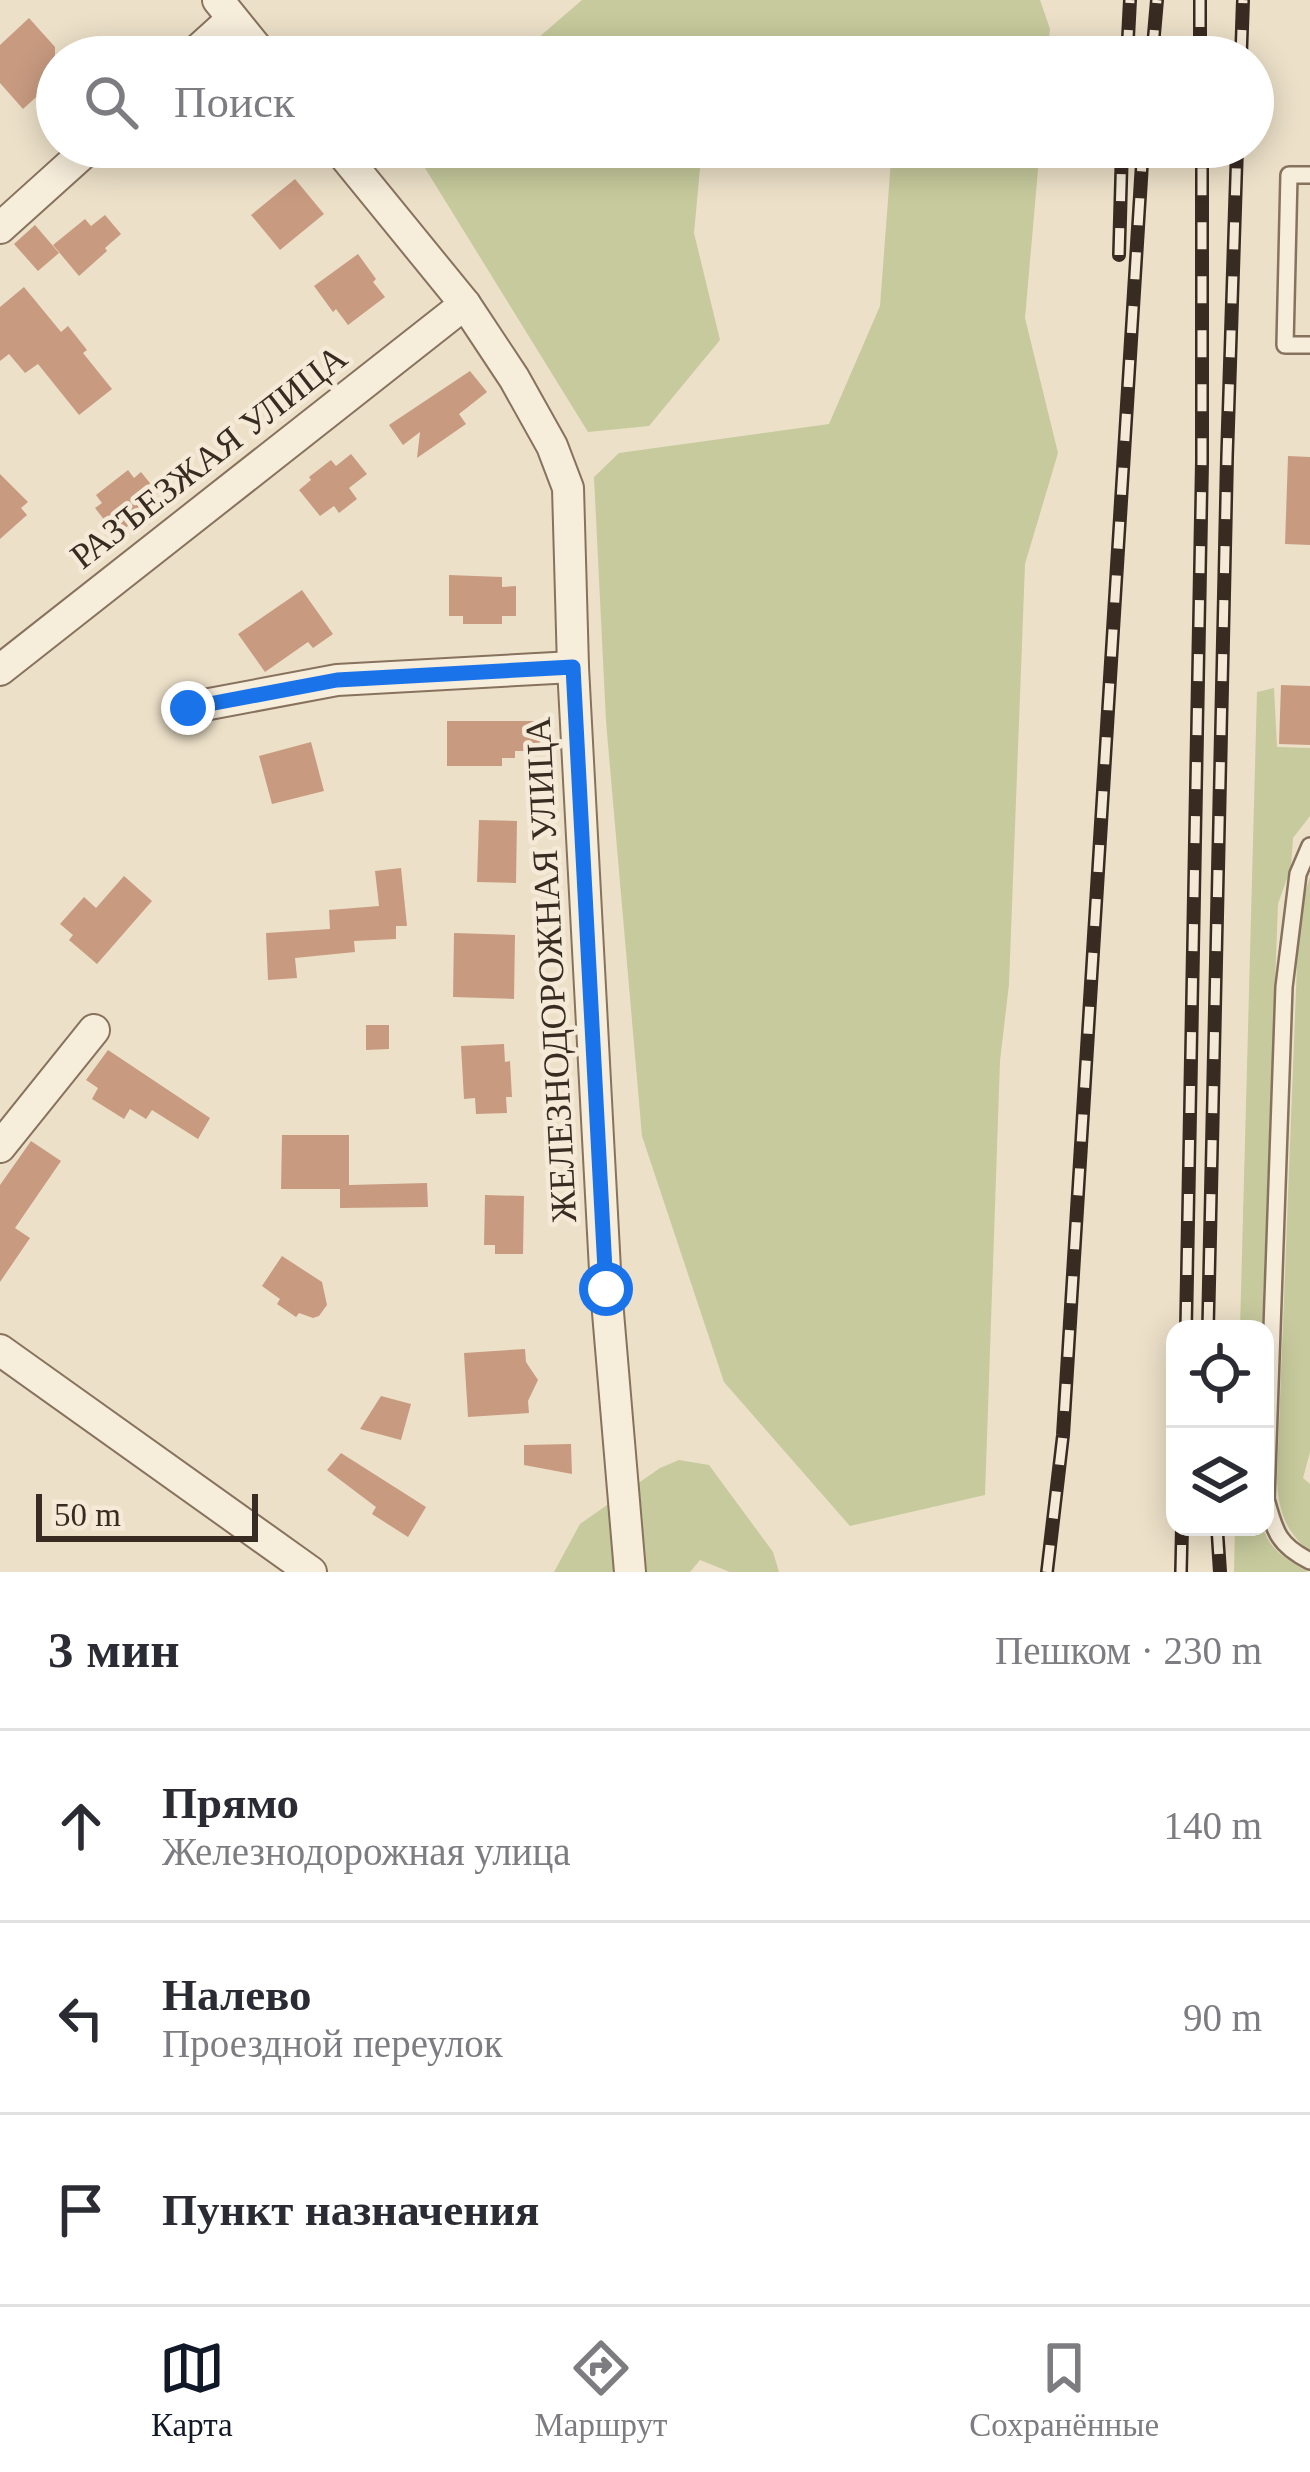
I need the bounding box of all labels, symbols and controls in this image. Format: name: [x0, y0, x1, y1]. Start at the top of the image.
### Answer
search box: [36, 36, 1274, 168]
icon: search: [78, 69, 144, 135]
text: Поиск: [174, 77, 295, 127]
street label: РАЗЪЕЗЖАЯ УЛИЦА: [63, 337, 355, 577]
route end: [161, 681, 215, 735]
street label: ЖЕЛЕЗНОДОРОЖНАЯ УЛИЦА: [518, 716, 584, 1224]
route start: [579, 1262, 633, 1316]
map controls: [1166, 1320, 1274, 1536]
button: locate: [1166, 1320, 1274, 1428]
button: layers: [1166, 1428, 1274, 1536]
scale bar: [36, 1488, 258, 1541]
text: 50 m: [54, 1497, 121, 1533]
text: 3 мин: [48, 1622, 180, 1678]
text: Пешком · 230 m: [995, 1629, 1262, 1672]
text: Прямо: [162, 1778, 299, 1828]
icon: ahead: [48, 1793, 114, 1859]
text: 140 m: [1163, 1804, 1262, 1847]
text: Железнодорожная улица: [162, 1830, 571, 1873]
text: Налево: [162, 1970, 312, 2020]
icon: left: [48, 1985, 114, 2051]
text: 90 m: [1183, 1996, 1262, 2039]
text: Проездной переулок: [162, 2022, 503, 2065]
icon: arrive: [48, 2177, 114, 2243]
text: Пункт назначения: [162, 2185, 539, 2235]
tab: Карта: [151, 2335, 233, 2444]
tab: Маршрут: [535, 2335, 667, 2444]
tab: Сохранённые: [969, 2335, 1159, 2444]

